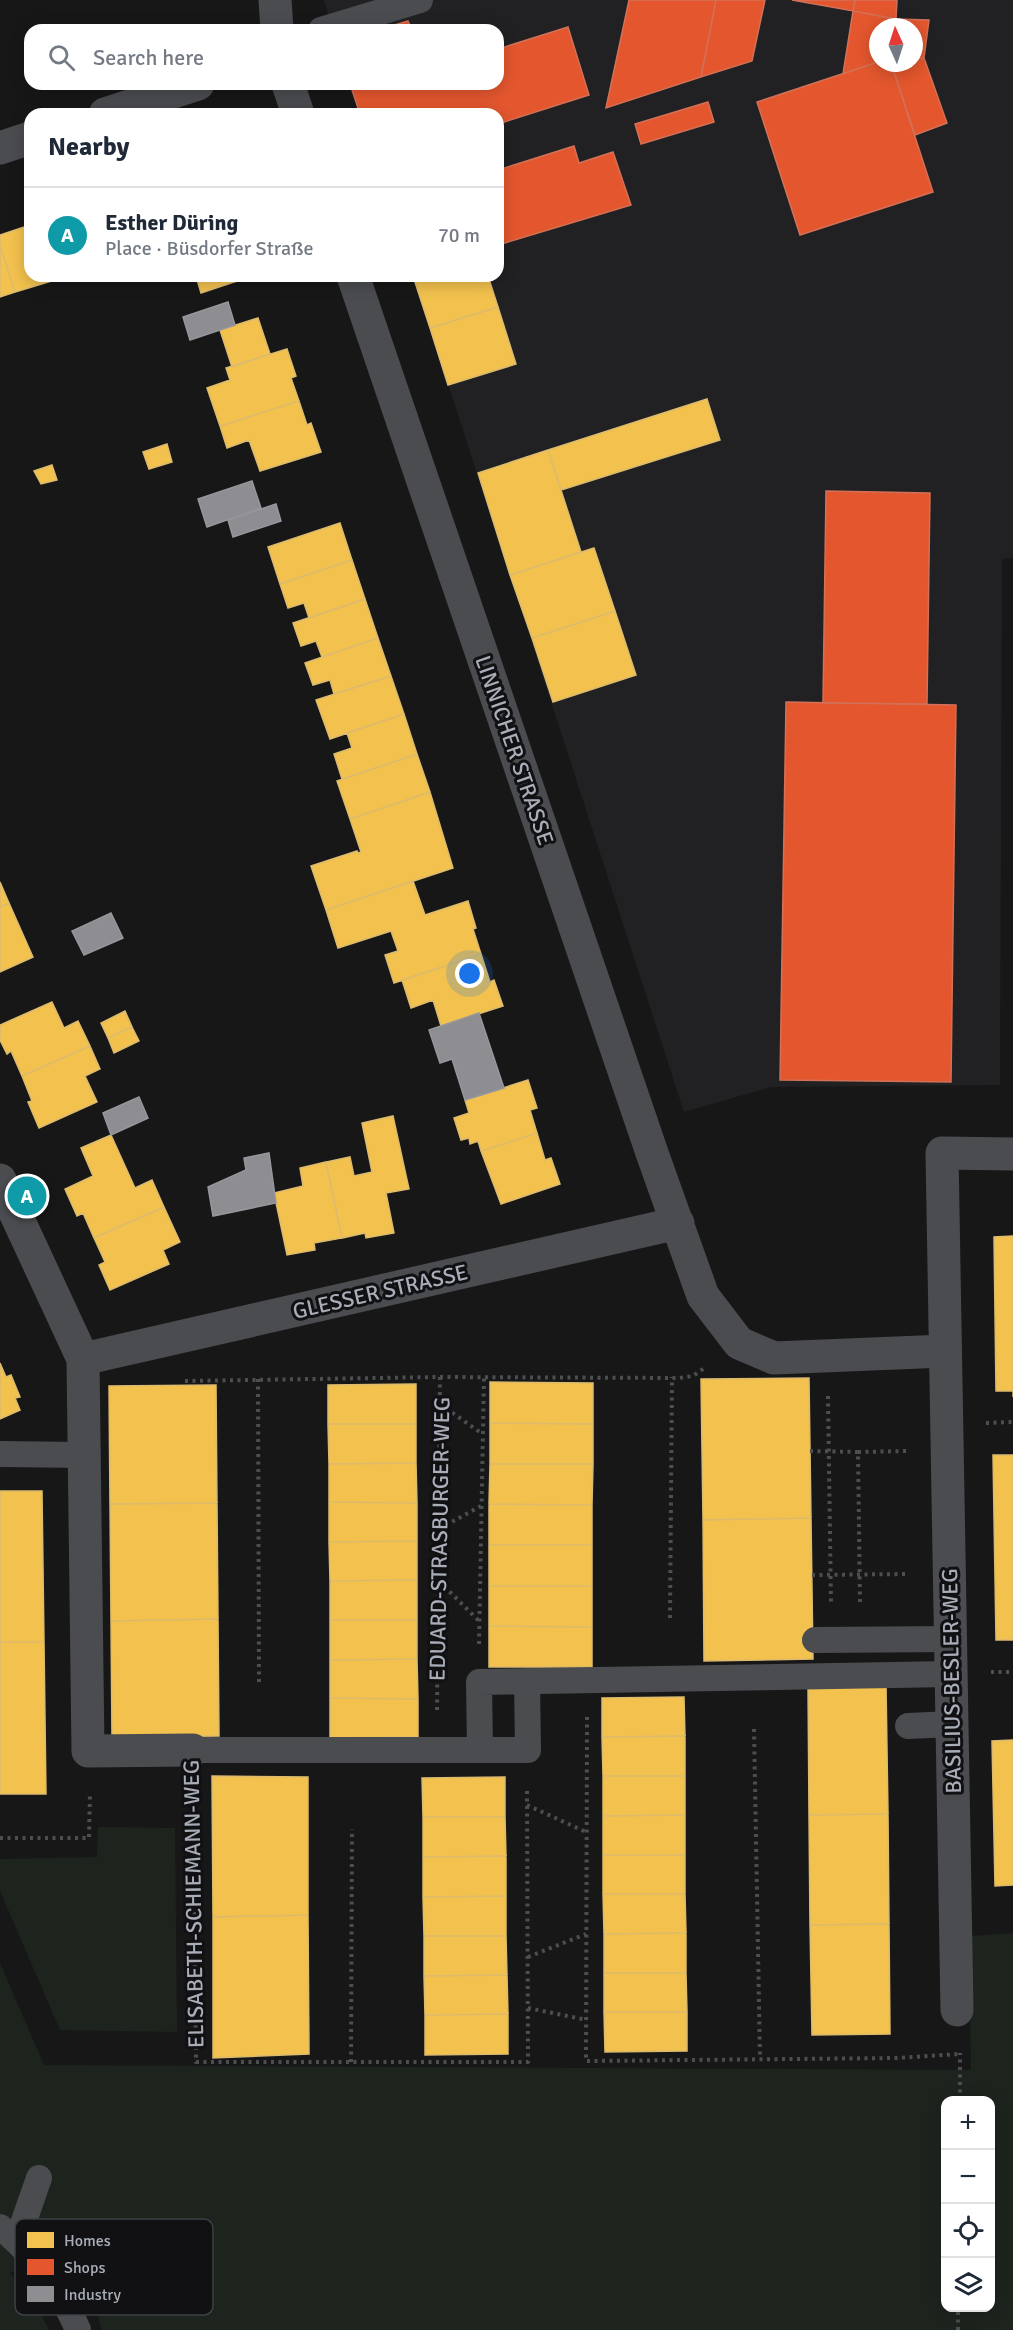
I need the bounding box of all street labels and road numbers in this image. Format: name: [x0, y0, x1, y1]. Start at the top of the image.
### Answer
street label: LINNICHER STRASSE: [469, 652, 560, 849]
street label: GLESSER STRASSE: [290, 1258, 470, 1325]
street label: EDUARD-STRASBURGER-WEG: [424, 1397, 455, 1681]
street label: BASILIUS-BESLER-WEG: [936, 1568, 967, 1794]
street label: ELISABETH-SCHIEMANN-WEG: [177, 1760, 210, 2048]

